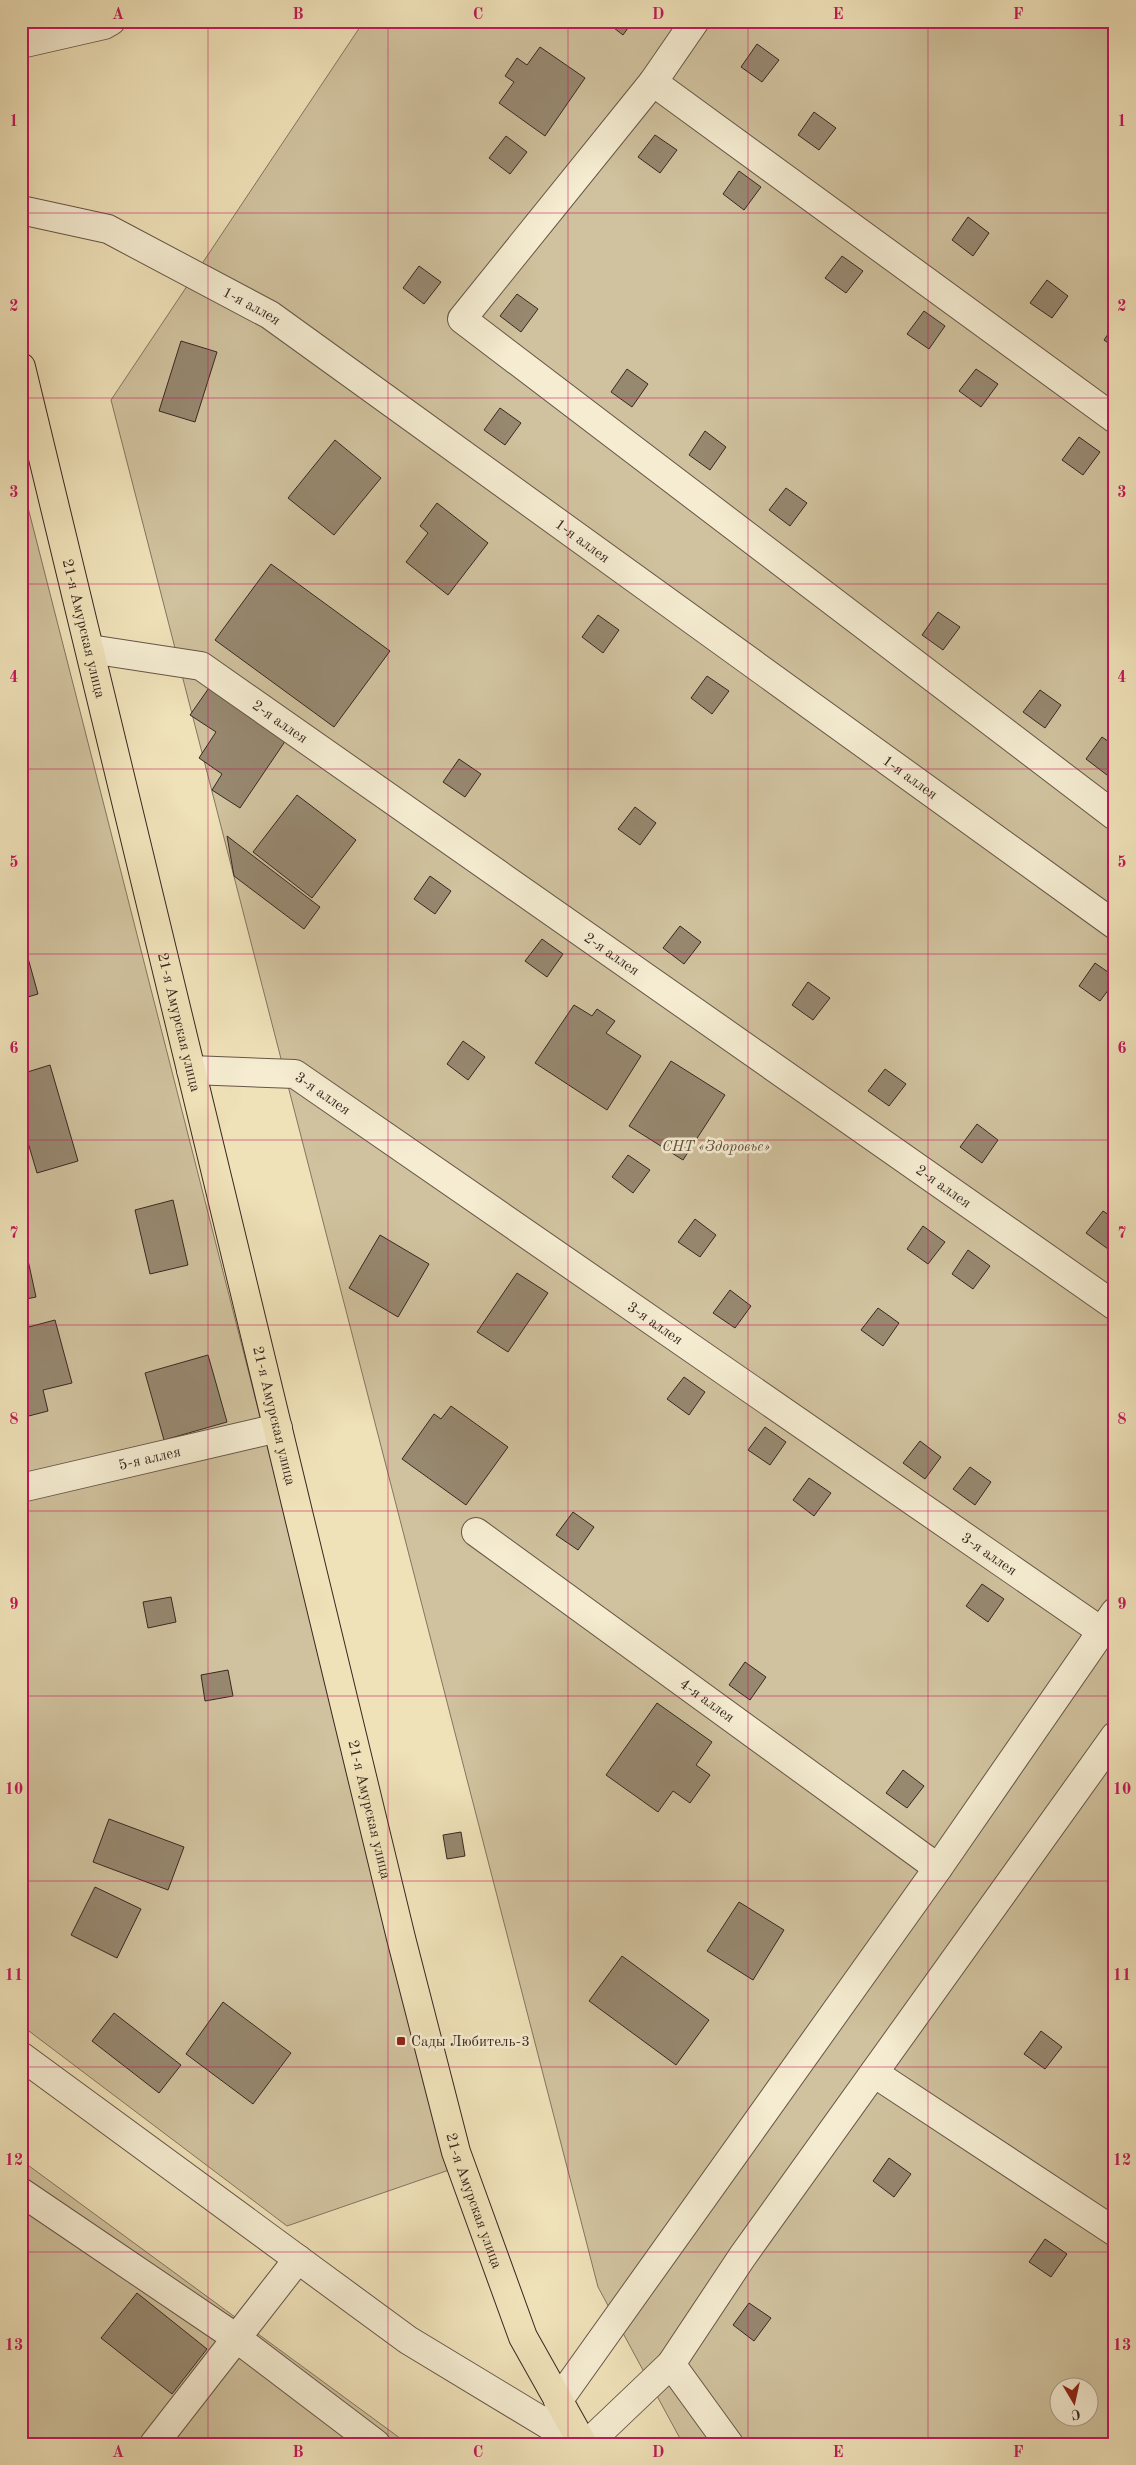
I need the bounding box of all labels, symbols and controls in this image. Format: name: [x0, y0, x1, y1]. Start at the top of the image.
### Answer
text: A: [112, 7, 124, 23]
text: B: [292, 7, 304, 23]
text: C: [473, 7, 483, 23]
text: D: [652, 7, 664, 23]
text: E: [832, 7, 844, 23]
text: F: [1013, 7, 1024, 23]
text: 1: [9, 114, 19, 130]
text: 1: [1117, 114, 1127, 130]
street label: 1-я аллея: [220, 285, 283, 329]
text: 2: [9, 299, 19, 315]
text: 2: [1117, 299, 1127, 315]
text: 3: [9, 485, 19, 501]
text: 3: [1117, 485, 1127, 501]
street label: 1-я аллея: [552, 517, 612, 567]
street label: 21-я Амурская улица: [59, 558, 107, 701]
text: 4: [9, 670, 19, 686]
text: 4: [1117, 670, 1127, 686]
street label: 2-я аллея: [249, 698, 310, 747]
street label: 1-я аллея: [879, 754, 940, 803]
text: 5: [9, 855, 19, 871]
text: 5: [1117, 855, 1127, 871]
street label: 2-я аллея: [581, 931, 642, 979]
street label: 21-я Амурская улица: [154, 951, 202, 1094]
text: 6: [9, 1041, 19, 1057]
text: 6: [1117, 1041, 1127, 1057]
street label: 3-я аллея: [292, 1070, 353, 1119]
park label: СНТ «Здоровье»: [662, 1139, 770, 1155]
street label: 2-я аллея: [913, 1163, 973, 1212]
text: 7: [9, 1226, 19, 1242]
text: 7: [1117, 1226, 1127, 1242]
street label: 3-я аллея: [624, 1300, 685, 1349]
street label: 21-я Амурская улица: [249, 1345, 297, 1488]
text: 8: [9, 1412, 19, 1428]
text: 8: [1117, 1412, 1127, 1428]
street label: 5-я аллея: [117, 1445, 183, 1474]
street label: 3-я аллея: [958, 1531, 1019, 1579]
text: 9: [9, 1597, 19, 1613]
text: 9: [1117, 1597, 1127, 1613]
street label: 4-я аллея: [676, 1677, 737, 1726]
street label: 21-я Амурская улица: [344, 1739, 393, 1881]
text: 10: [5, 1782, 23, 1798]
text: 10: [1113, 1782, 1131, 1798]
text: 11: [5, 1968, 23, 1984]
text: 11: [1113, 1968, 1131, 1984]
marker: Сады Любитель-3: [395, 2035, 407, 2047]
place label: Сады Любитель-3: [411, 2035, 530, 2050]
street label: 21-я Амурская улица: [442, 2131, 504, 2271]
text: 12: [5, 2153, 23, 2169]
text: 12: [1113, 2153, 1131, 2169]
text: 13: [5, 2338, 23, 2354]
text: 13: [1113, 2338, 1131, 2354]
north arrow: [1048, 2378, 1098, 2428]
text: С: [1070, 2406, 1082, 2421]
text: A: [112, 2445, 124, 2461]
text: B: [292, 2445, 304, 2461]
text: C: [473, 2445, 483, 2461]
text: D: [652, 2445, 664, 2461]
text: E: [832, 2445, 844, 2461]
text: F: [1013, 2445, 1024, 2461]

